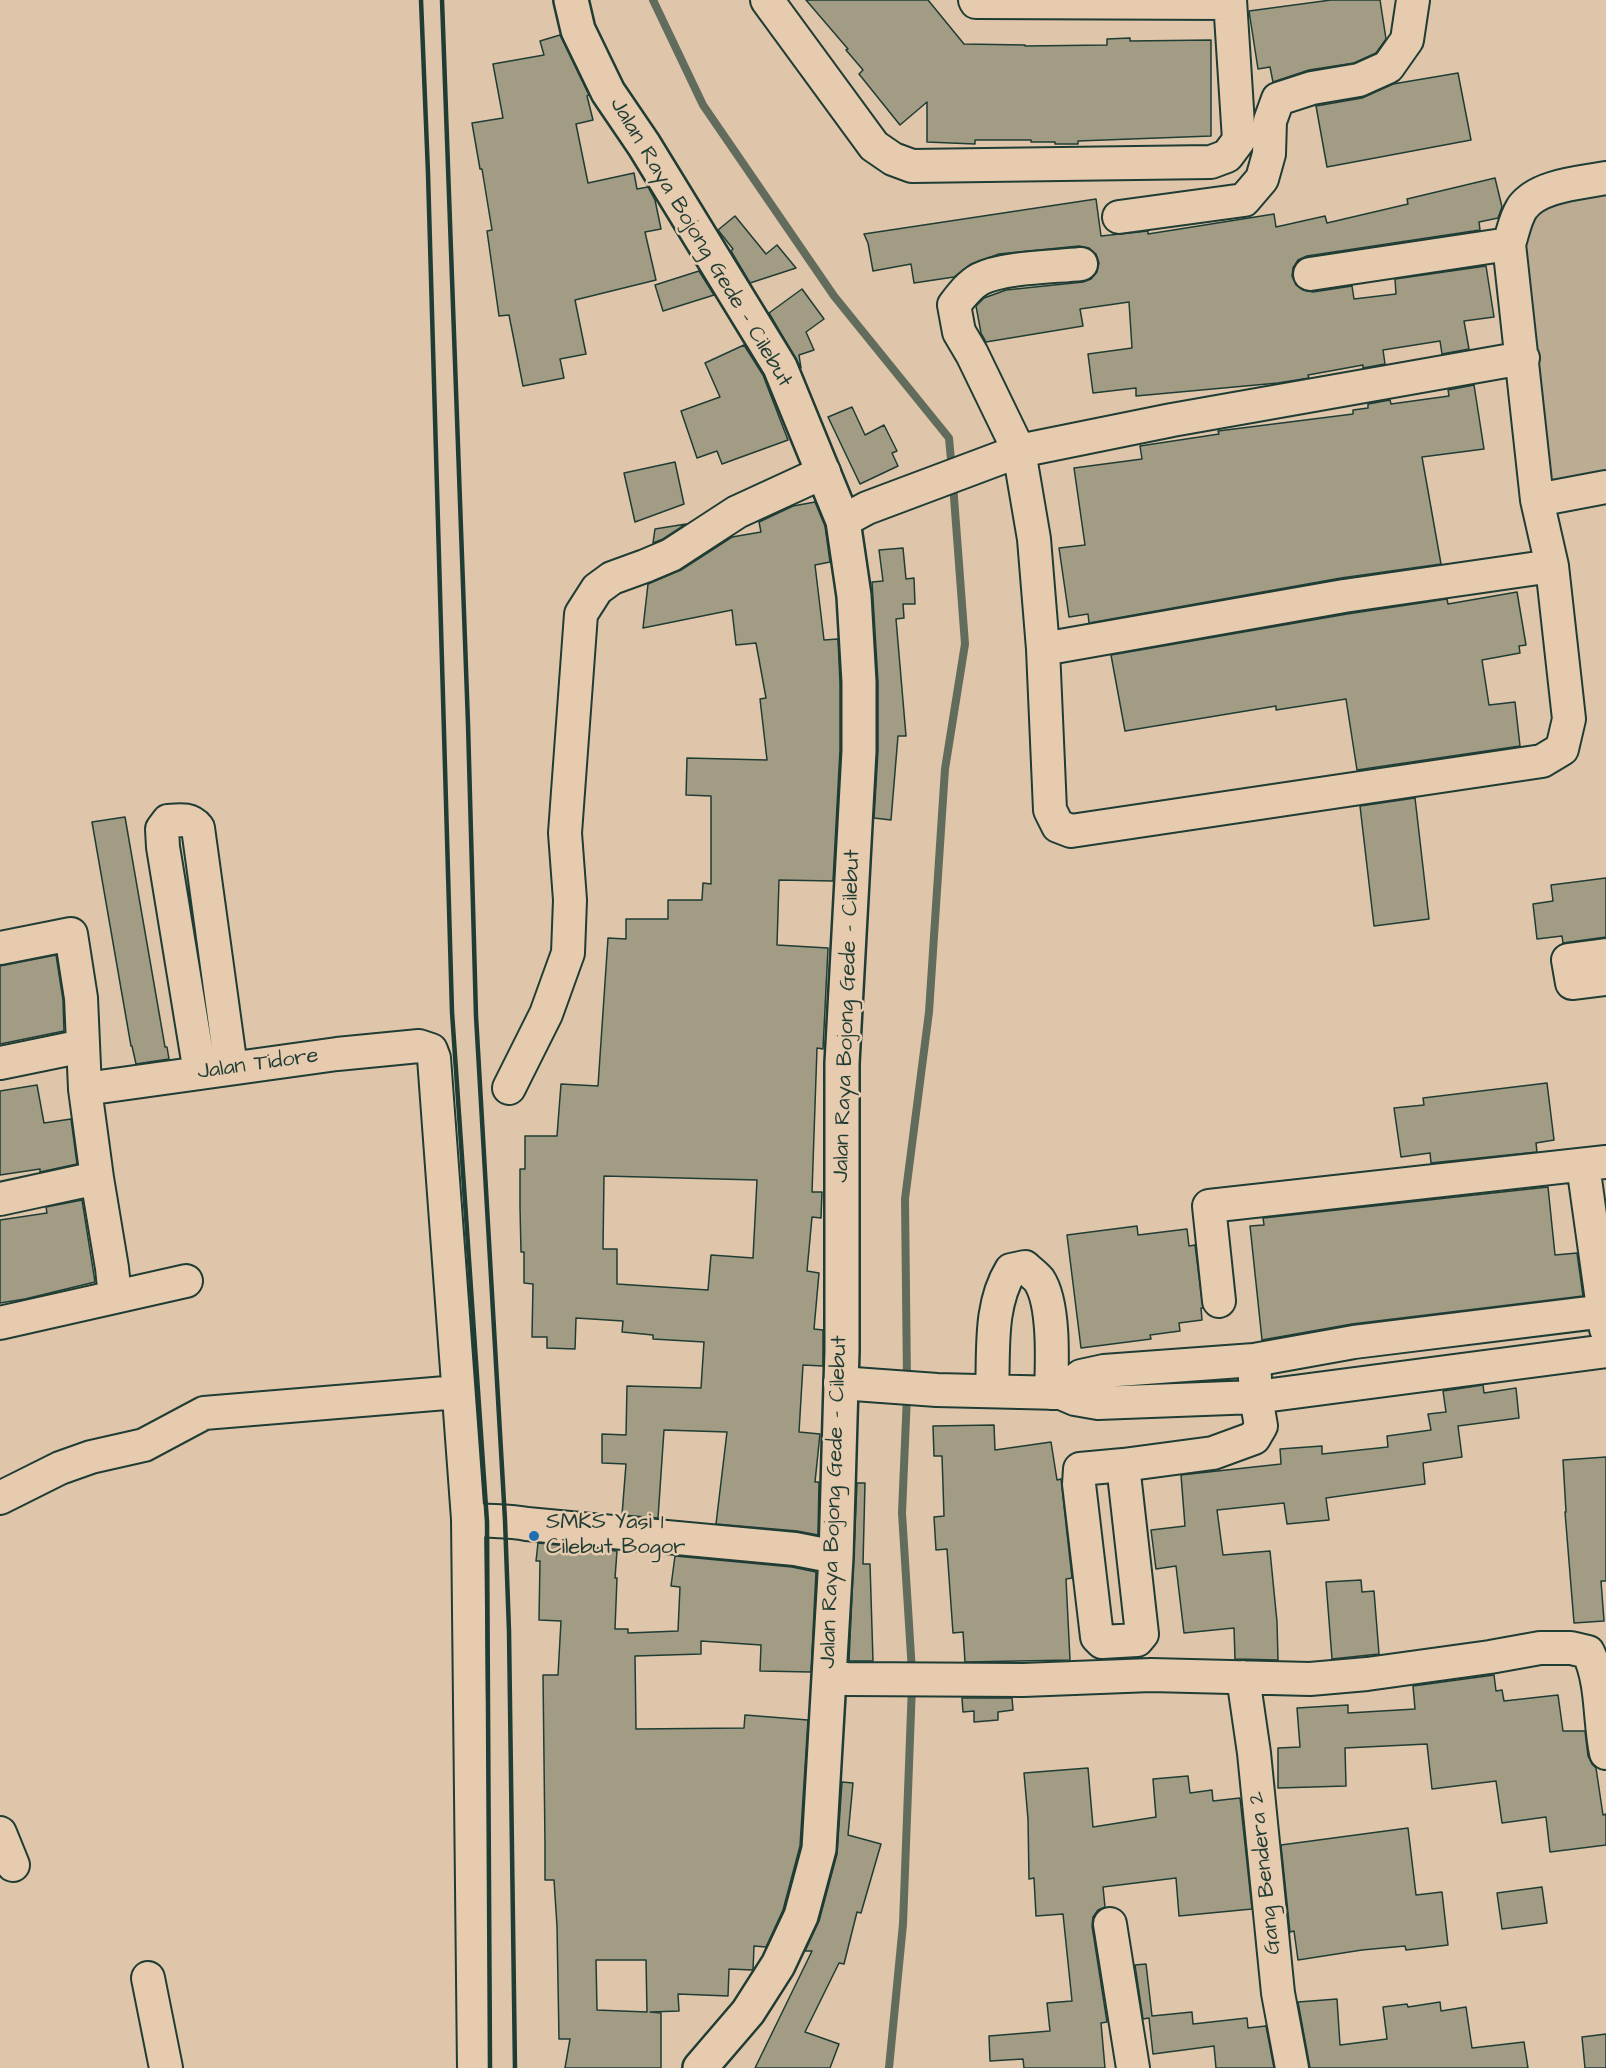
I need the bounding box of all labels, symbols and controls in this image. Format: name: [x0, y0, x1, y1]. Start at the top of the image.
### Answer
street label: Jalan Raya Bojong Gede - Cilebut: [603, 93, 797, 393]
street label: Jalan Raya Bojong Gede - Cilebut: [829, 849, 867, 1183]
street label: Jalan Tidore: [196, 1043, 320, 1087]
street label: Jalan Raya Bojong Gede - Cilebut: [816, 1335, 854, 1669]
place label: SMKS Yasi 1 Cilebut Bogor: [546, 1510, 685, 1562]
marker: SMKS Yasi 1 Cilebut Bogor: [527, 1529, 541, 1543]
street label: Gang Bendera 2: [1244, 1790, 1288, 1956]

